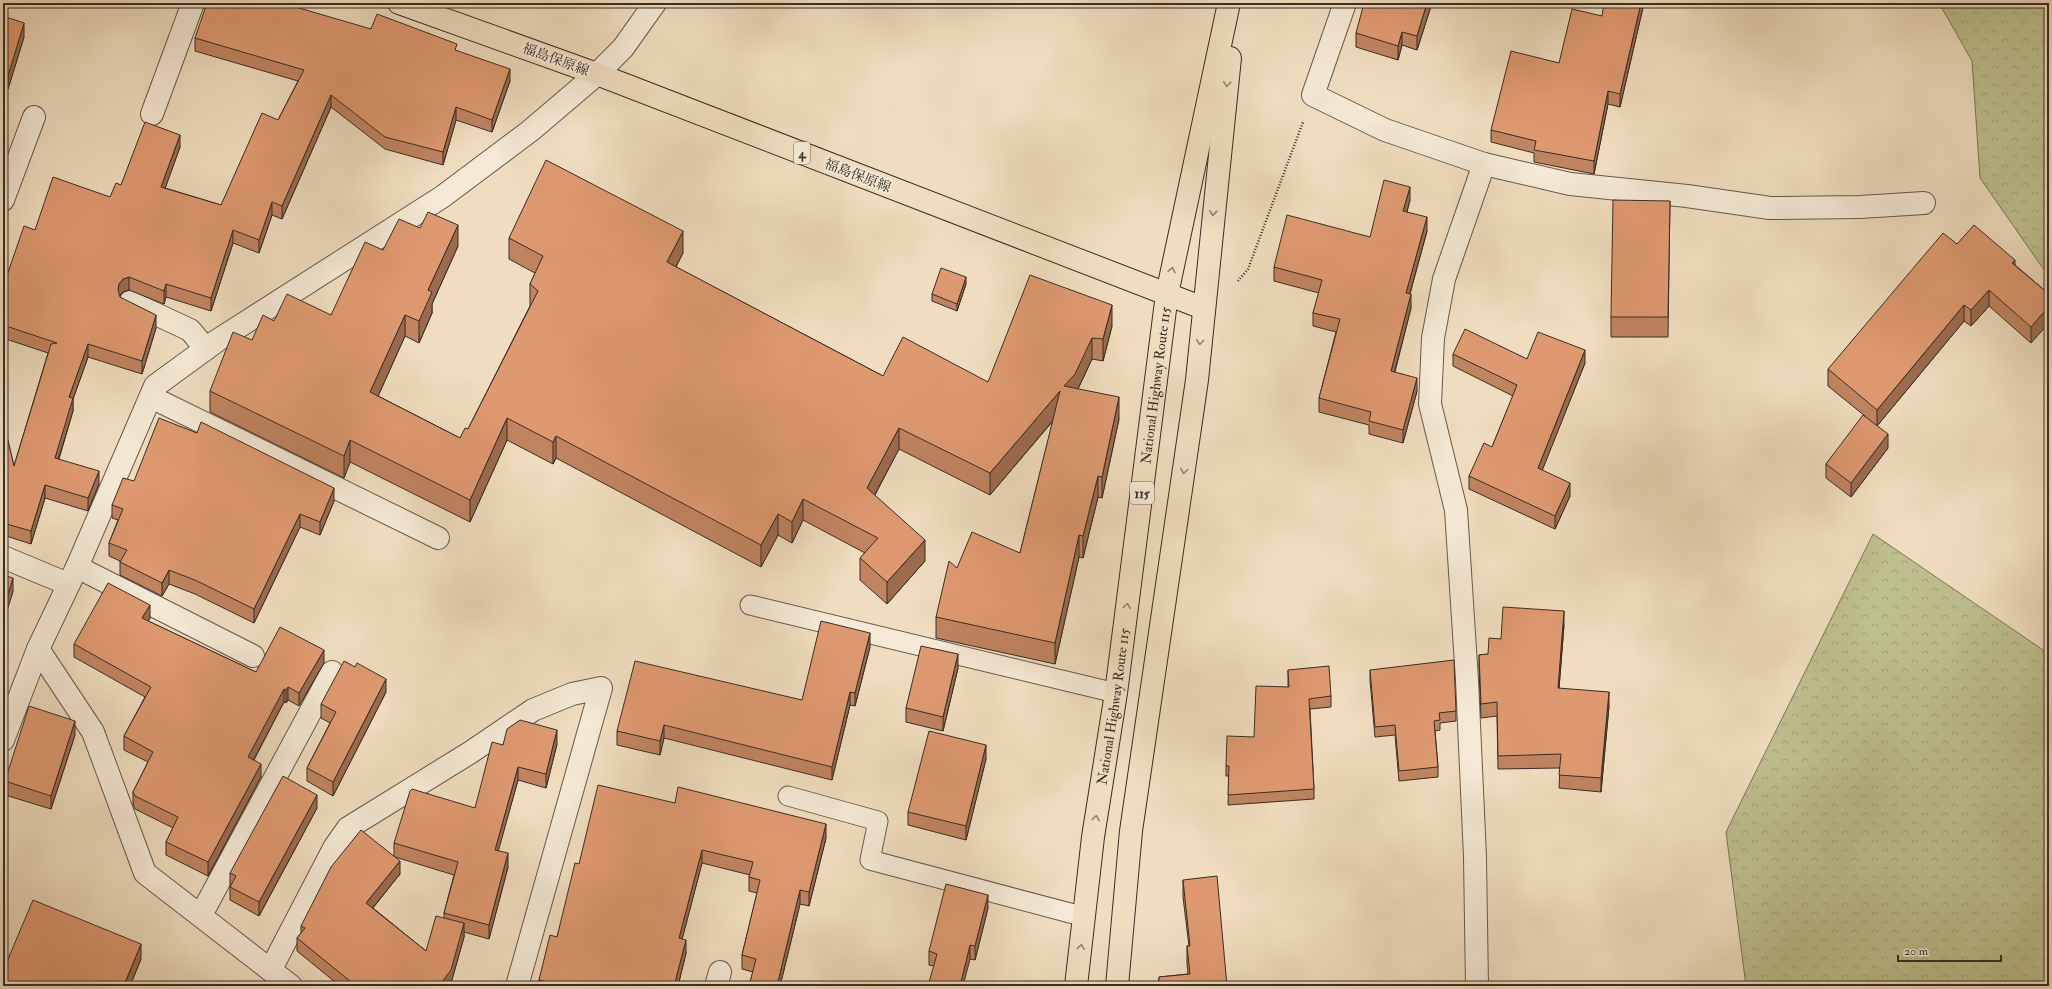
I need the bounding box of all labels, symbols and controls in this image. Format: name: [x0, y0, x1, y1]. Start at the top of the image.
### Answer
street label: 福島保原線: [520, 40, 592, 79]
one-way arrow: [1223, 81, 1232, 87]
road number: 4: [794, 142, 810, 164]
street label: 福島保原線: [822, 155, 894, 196]
one-way arrow: [1209, 210, 1218, 216]
one-way arrow: [1168, 266, 1176, 273]
street label: National Highway Route 115: [1137, 305, 1174, 465]
one-way arrow: [1196, 339, 1205, 345]
one-way arrow: [1180, 468, 1188, 474]
road number: 115: [1130, 482, 1154, 504]
one-way arrow: [1122, 603, 1131, 610]
street label: National Highway Route 115: [1093, 626, 1133, 786]
one-way arrow: [1091, 815, 1099, 821]
scale bar: [1898, 937, 2001, 963]
one-way arrow: [1076, 944, 1085, 950]
text: 20 m: [1904, 944, 1929, 959]

